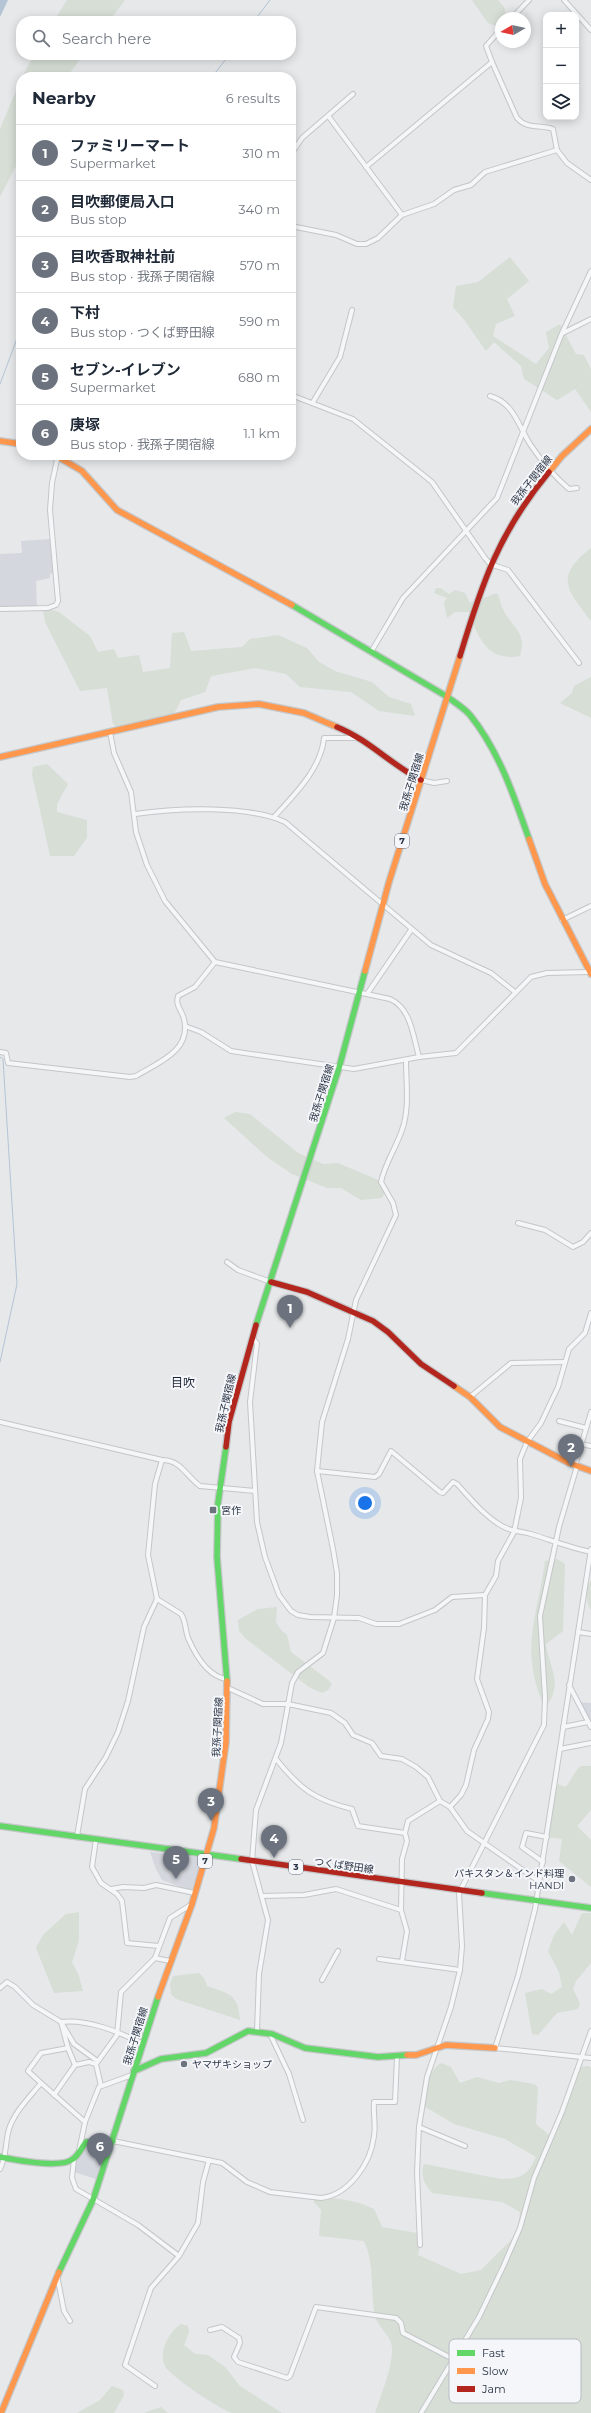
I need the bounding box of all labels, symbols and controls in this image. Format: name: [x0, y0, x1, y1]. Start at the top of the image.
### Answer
north arrow: [495, 12, 531, 48]
map controls: [543, 12, 579, 120]
button: +: [543, 12, 579, 48]
search box: [16, 16, 296, 60]
icon: search: [30, 27, 52, 49]
text: Search here: [62, 29, 151, 48]
button: −: [543, 48, 579, 84]
button: layers: [543, 84, 579, 120]
text: Nearby: [32, 88, 96, 108]
text: 6 results: [226, 90, 280, 106]
text: ファミリーマート: [70, 136, 190, 155]
text: 1: [42, 145, 48, 161]
text: 310 m: [242, 145, 280, 161]
text: Supermarket: [70, 155, 156, 171]
text: 目吹郵便局入口: [70, 192, 175, 211]
text: 2: [41, 201, 49, 217]
text: 340 m: [238, 201, 280, 217]
text: Bus stop: [70, 211, 127, 227]
text: 目吹香取神社前: [70, 247, 175, 266]
text: 3: [41, 257, 49, 273]
text: 570 m: [240, 257, 280, 273]
text: Bus stop · 我孫子関宿線: [70, 268, 215, 284]
text: 下村: [70, 303, 100, 322]
text: 4: [41, 313, 49, 329]
text: 590 m: [239, 313, 280, 329]
text: Bus stop · つくば野田線: [70, 324, 215, 340]
text: セブン-イレブン: [70, 360, 181, 379]
text: 5: [41, 369, 49, 385]
text: 680 m: [238, 369, 280, 385]
text: Supermarket: [70, 379, 156, 395]
text: 庚塚: [70, 415, 100, 434]
text: 6: [41, 425, 49, 441]
text: 1.1 km: [243, 425, 280, 441]
text: Bus stop · 我孫子関宿線: [70, 436, 215, 452]
street label: 我孫子関宿線: [508, 453, 555, 508]
street label: 我孫子関宿線: [396, 752, 426, 813]
road number: 7: [395, 834, 409, 848]
street label: 我孫子関宿線: [306, 1063, 336, 1124]
pin: 1: [277, 1295, 303, 1328]
street label: 我孫子関宿線: [212, 1372, 239, 1434]
district label: 目吹: [171, 1375, 195, 1390]
pin: 2: [558, 1434, 584, 1467]
your location: [355, 1493, 375, 1513]
place label: 宮作: [221, 1504, 241, 1517]
marker: 宮作: [208, 1505, 218, 1515]
street label: 我孫子関宿線: [209, 1697, 226, 1757]
pin: 3: [198, 1788, 224, 1821]
pin: 4: [261, 1825, 287, 1858]
pin: 5: [163, 1846, 189, 1879]
road number: 7: [198, 1854, 212, 1868]
street label: つくば野田線: [313, 1855, 375, 1876]
road number: 3: [289, 1860, 303, 1874]
place label: パキスタン＆インド料理 HANDI: [454, 1867, 564, 1892]
marker: パキスタン＆インド料理 HANDI: [567, 1874, 577, 1884]
street label: 我孫子関宿線: [120, 2006, 150, 2067]
place label: ヤマザキショップ: [192, 2058, 272, 2071]
marker: ヤマザキショップ: [179, 2059, 189, 2069]
pin: 6: [87, 2133, 113, 2166]
legend: [449, 2339, 581, 2403]
text: Fast: [482, 2346, 506, 2360]
text: Slow: [482, 2364, 508, 2378]
text: Jam: [481, 2382, 506, 2396]

